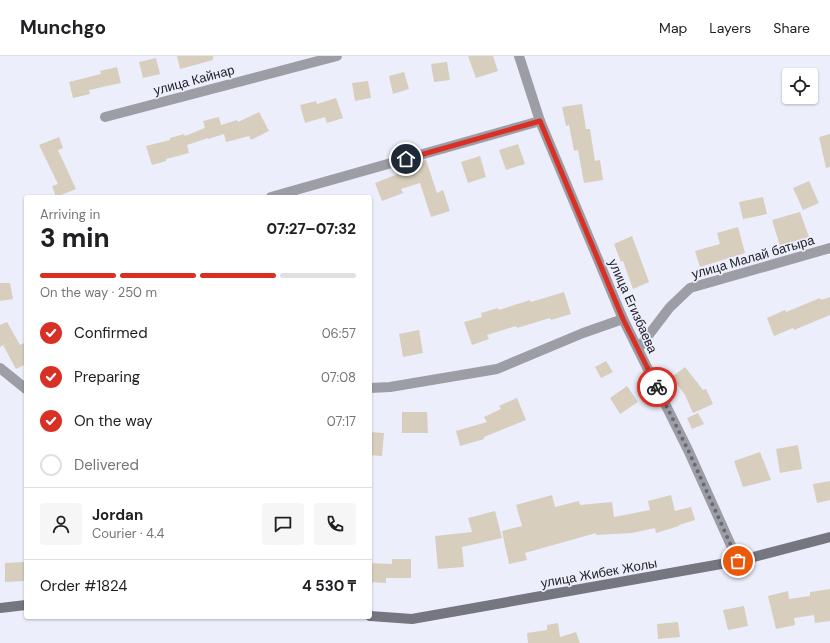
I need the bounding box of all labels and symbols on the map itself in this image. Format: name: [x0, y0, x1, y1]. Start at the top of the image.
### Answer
street label: улица Кайнар: [152, 61, 236, 99]
pin: [389, 142, 423, 176]
street label: улица Малай батыра: [690, 231, 817, 283]
street label: улица Егизбаева: [605, 256, 662, 356]
courier: [637, 367, 677, 407]
pin: [721, 544, 755, 578]
street label: улица Жибек Жолы: [539, 554, 659, 592]

